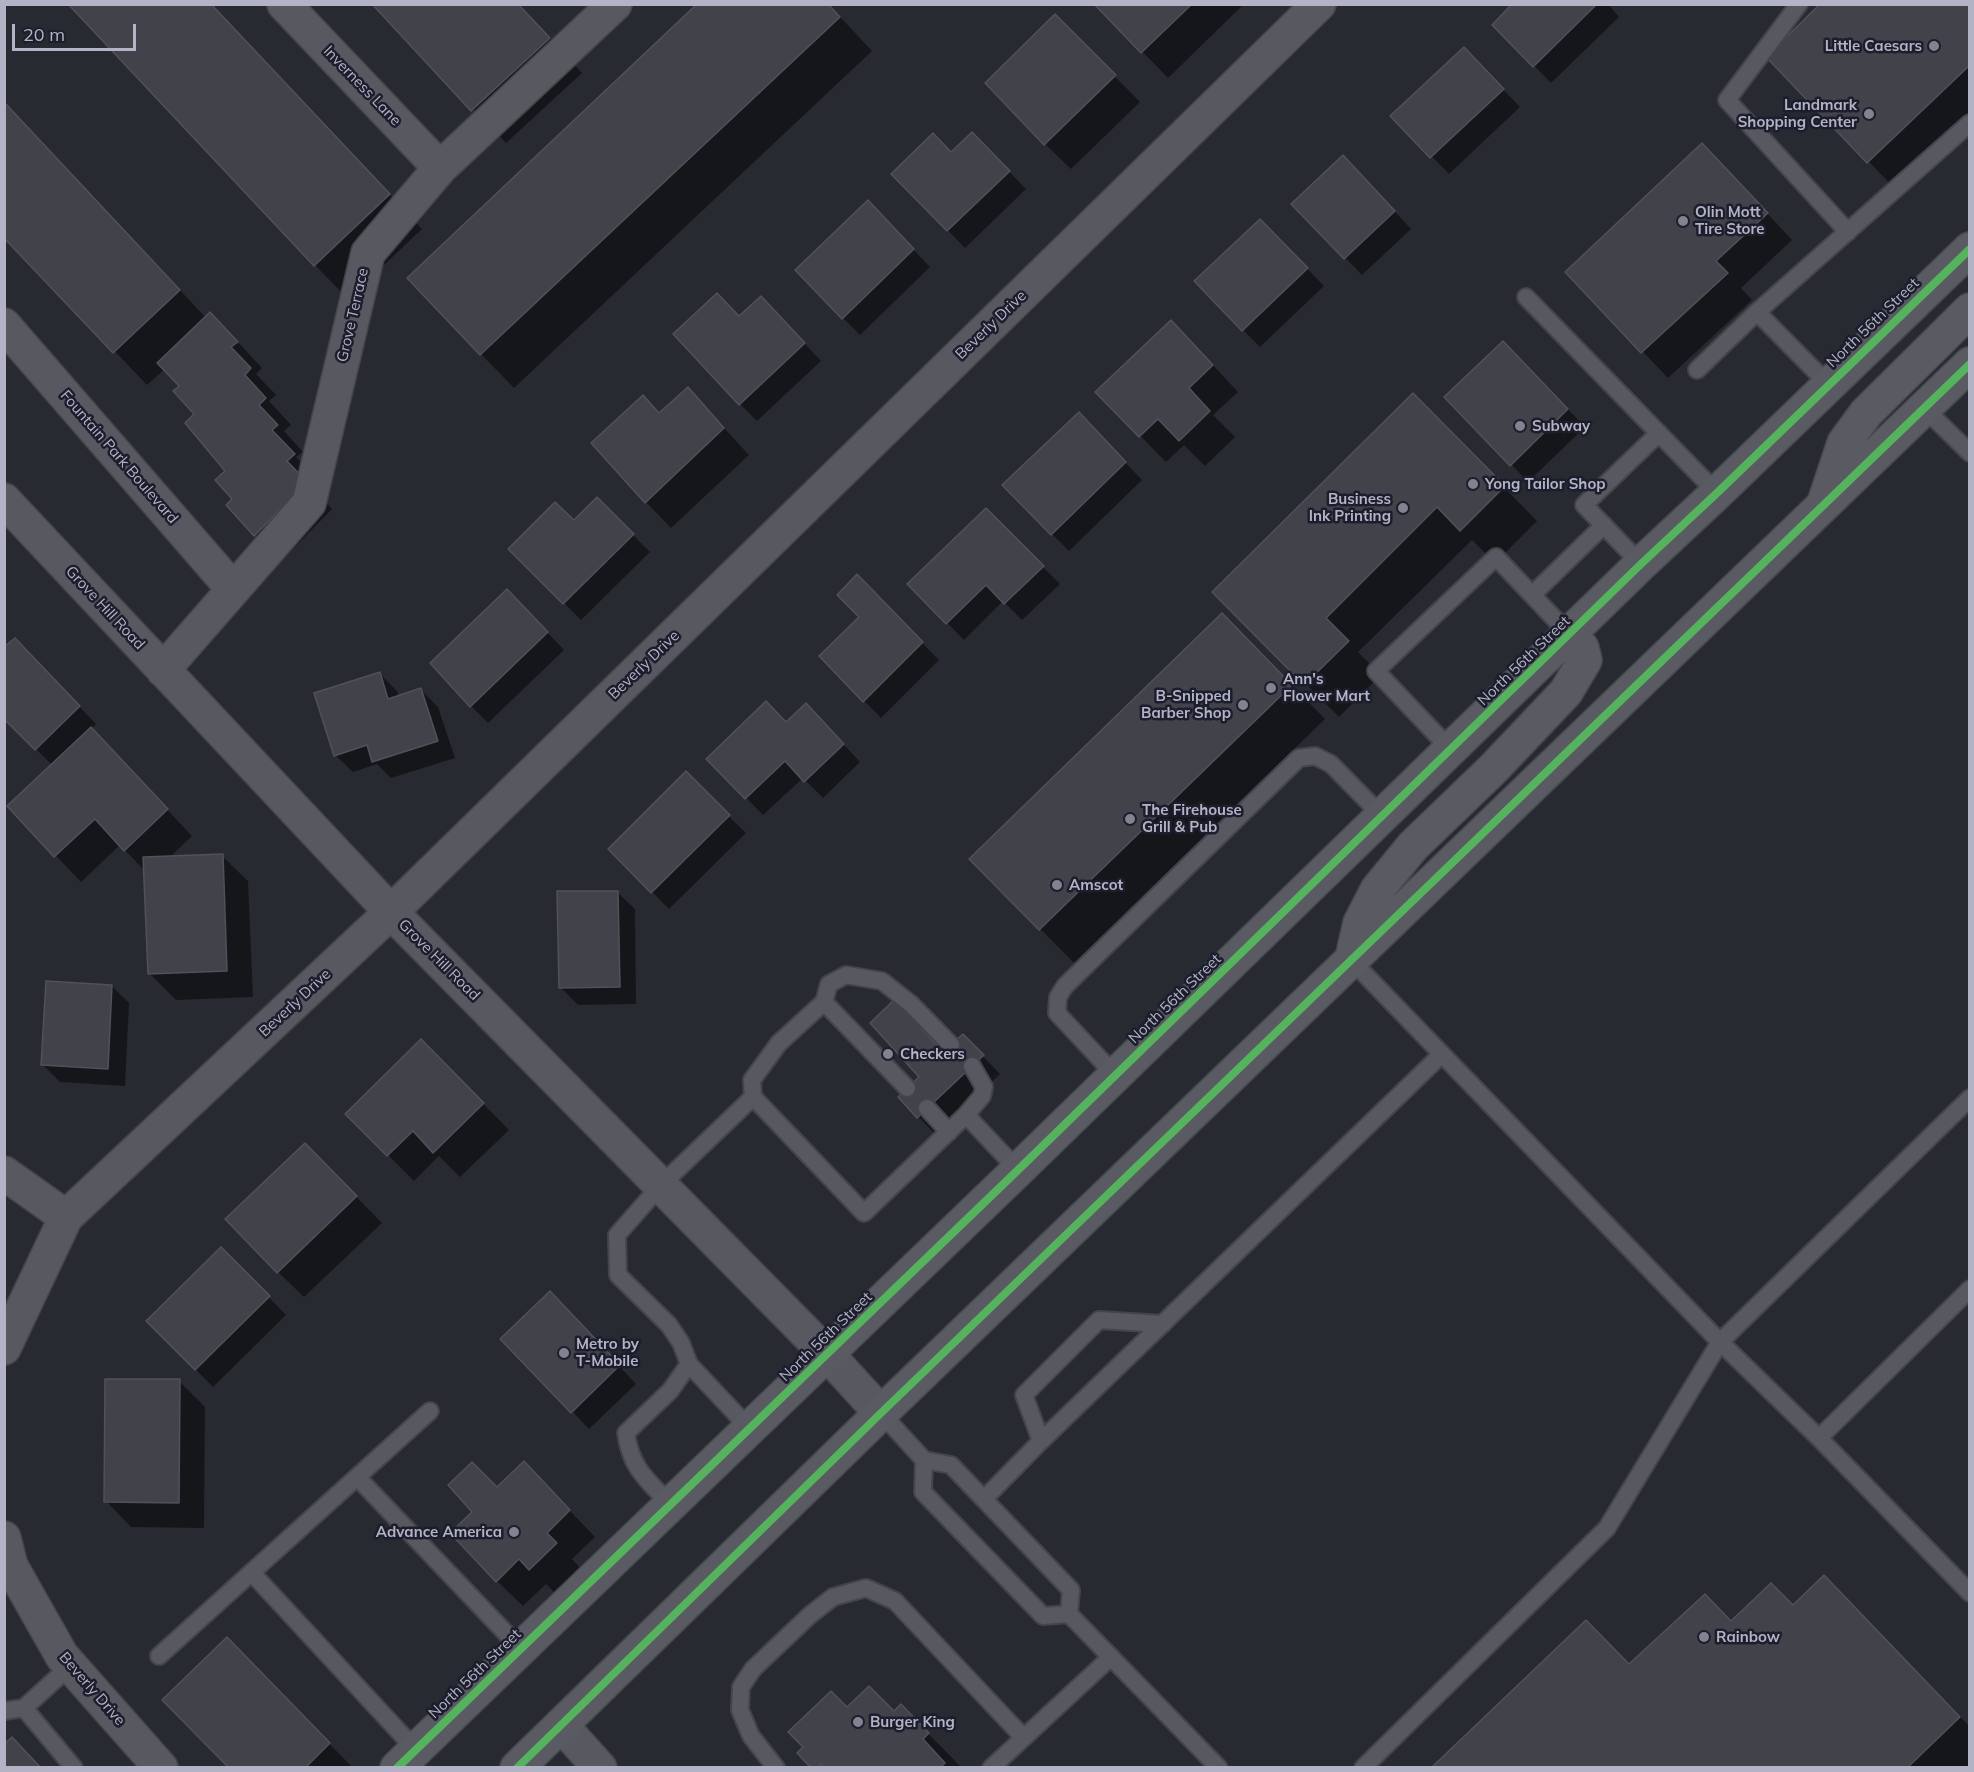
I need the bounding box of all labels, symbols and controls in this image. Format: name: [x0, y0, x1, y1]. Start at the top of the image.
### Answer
scale bar: [15, 12, 140, 50]
text: 20 m: [23, 23, 65, 46]
place label: Little Caesars: [1825, 37, 1922, 55]
marker: Little Caesars: [1927, 39, 1941, 53]
street label: Inverness Lane: [319, 42, 405, 130]
place label: Landmark Shopping Center: [1738, 96, 1857, 131]
marker: Landmark Shopping Center: [1862, 107, 1876, 121]
place label: Olin Mott Tire Store: [1695, 203, 1764, 238]
marker: Olin Mott Tire Store: [1676, 214, 1690, 228]
street label: Grove Terrace: [333, 266, 373, 364]
street label: North 56th Street: [1823, 274, 1923, 372]
street label: Beverly Drive: [952, 287, 1030, 363]
street label: Fountain Park Boulevard: [56, 387, 182, 527]
place label: Subway: [1532, 417, 1590, 435]
marker: Subway: [1513, 419, 1527, 433]
place label: Yong Tailor Shop: [1485, 475, 1606, 493]
marker: Yong Tailor Shop: [1466, 477, 1480, 491]
place label: Business Ink Printing: [1309, 490, 1391, 525]
marker: Business Ink Printing: [1396, 501, 1410, 515]
street label: Grove Hill Road: [62, 563, 148, 653]
street label: North 56th Street: [1474, 612, 1574, 710]
street label: Beverly Drive: [605, 627, 683, 703]
place label: Ann's Flower Mart: [1283, 670, 1370, 705]
marker: Ann's Flower Mart: [1264, 681, 1278, 695]
place label: B-Snipped Barber Shop: [1141, 687, 1231, 722]
marker: B-Snipped Barber Shop: [1236, 698, 1250, 712]
place label: The Firehouse Grill & Pub: [1142, 801, 1242, 836]
marker: The Firehouse Grill & Pub: [1123, 812, 1137, 826]
place label: Amscot: [1069, 876, 1123, 894]
marker: Amscot: [1050, 878, 1064, 892]
street label: Grove Hill Road: [395, 916, 483, 1004]
street label: North 56th Street: [1125, 950, 1225, 1048]
street label: Beverly Drive: [255, 965, 335, 1041]
place label: Checkers: [900, 1045, 965, 1063]
marker: Checkers: [881, 1047, 895, 1061]
street label: North 56th Street: [776, 1288, 876, 1386]
place label: Metro by T-Mobile: [576, 1335, 639, 1370]
marker: Metro by T-Mobile: [557, 1346, 571, 1360]
place label: Advance America: [376, 1523, 502, 1541]
marker: Advance America: [507, 1525, 521, 1539]
street label: North 56th Street: [425, 1625, 525, 1723]
place label: Rainbow: [1716, 1628, 1780, 1646]
marker: Rainbow: [1697, 1630, 1711, 1644]
street label: Beverly Drive: [55, 1649, 129, 1729]
place label: Burger King: [870, 1713, 955, 1731]
marker: Burger King: [851, 1715, 865, 1729]

